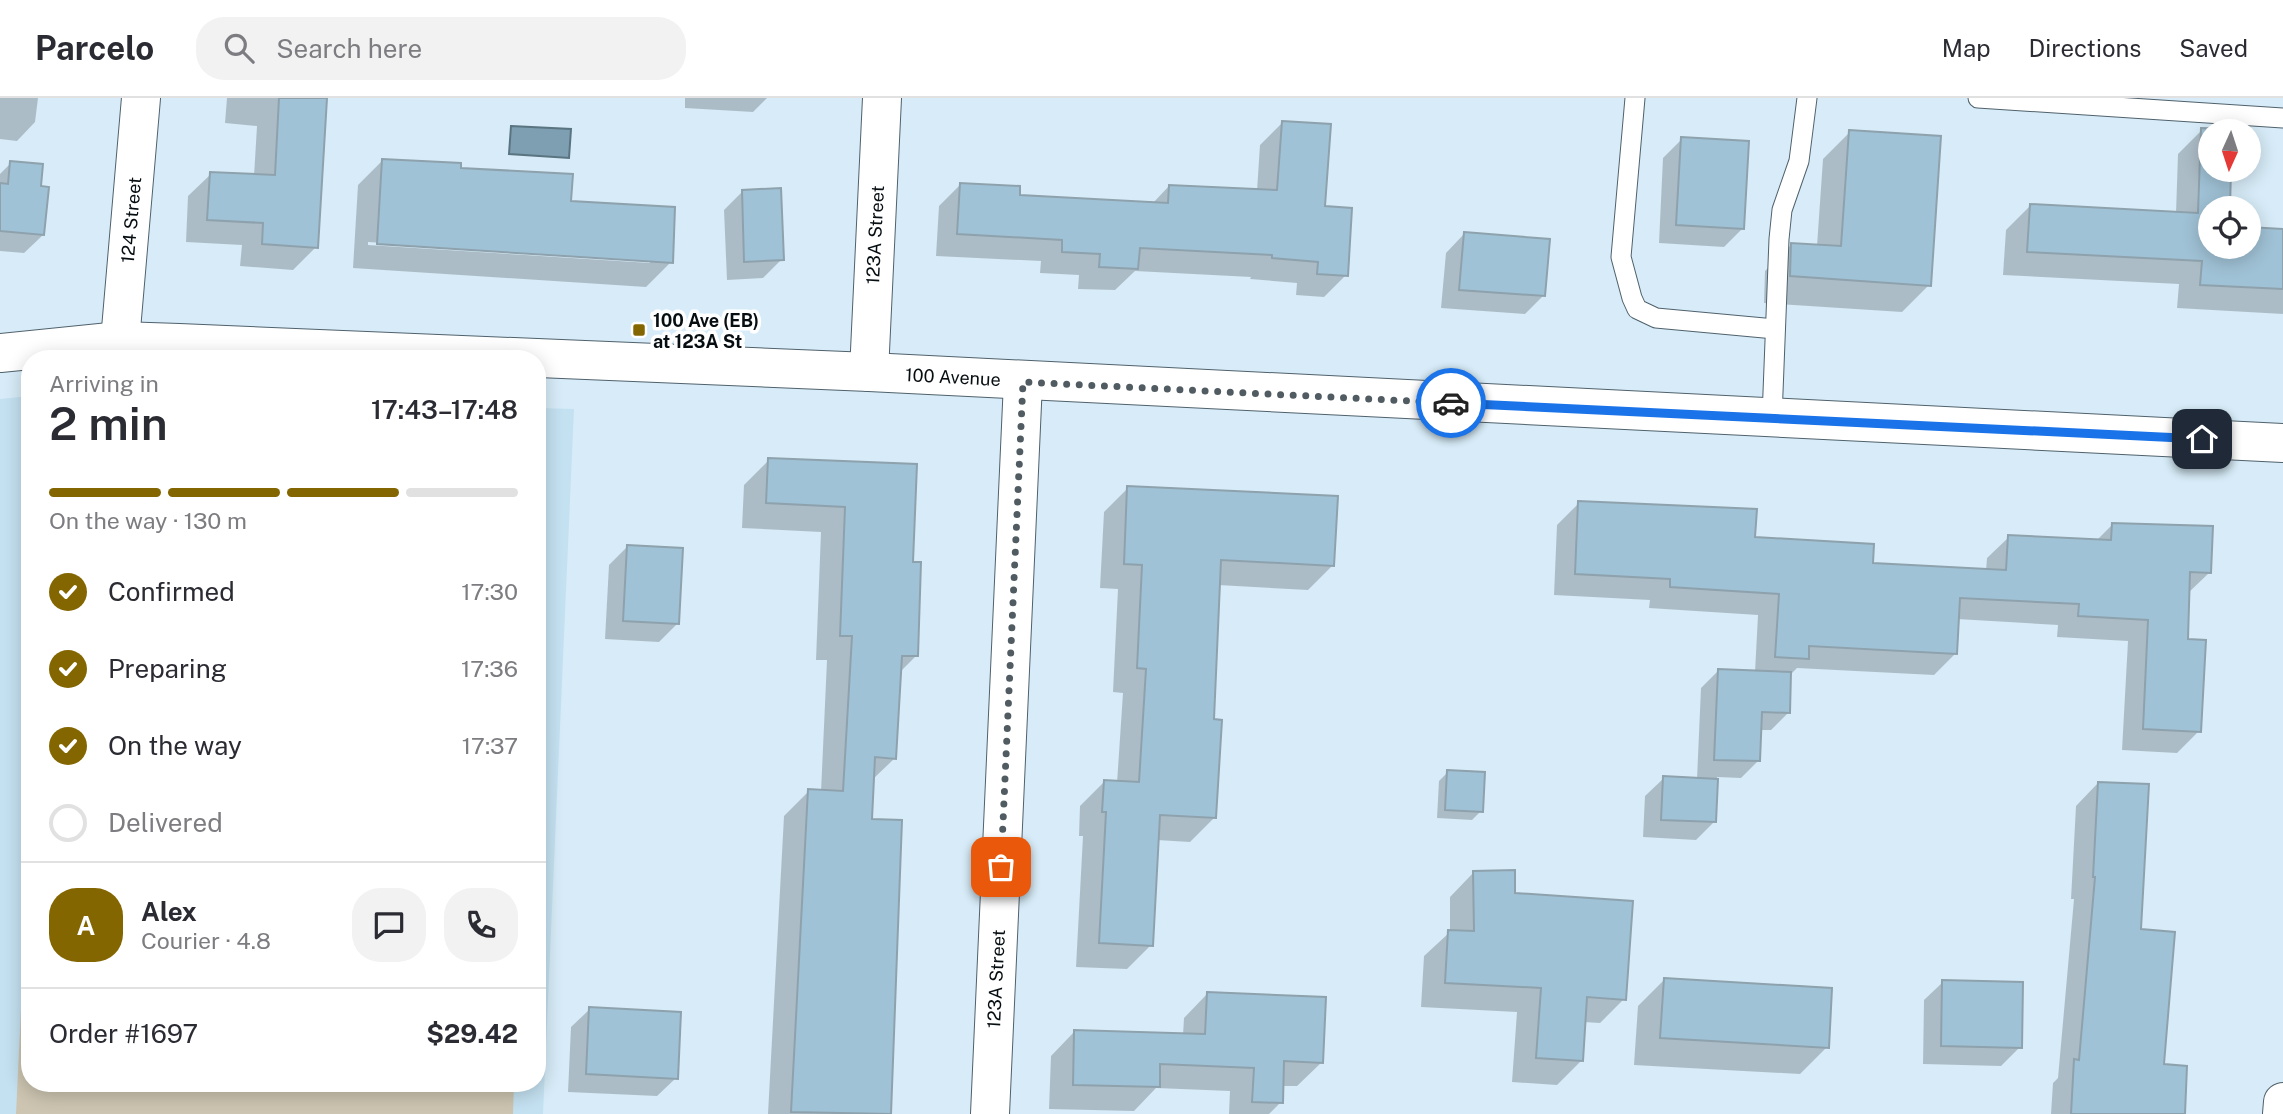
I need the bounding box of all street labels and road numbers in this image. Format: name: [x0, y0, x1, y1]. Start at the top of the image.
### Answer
street label: 124 Street: [117, 176, 145, 264]
street label: 123A Street: [862, 185, 888, 285]
street label: 100 Avenue: [905, 364, 1001, 390]
street label: 123A Street: [983, 929, 1009, 1029]

